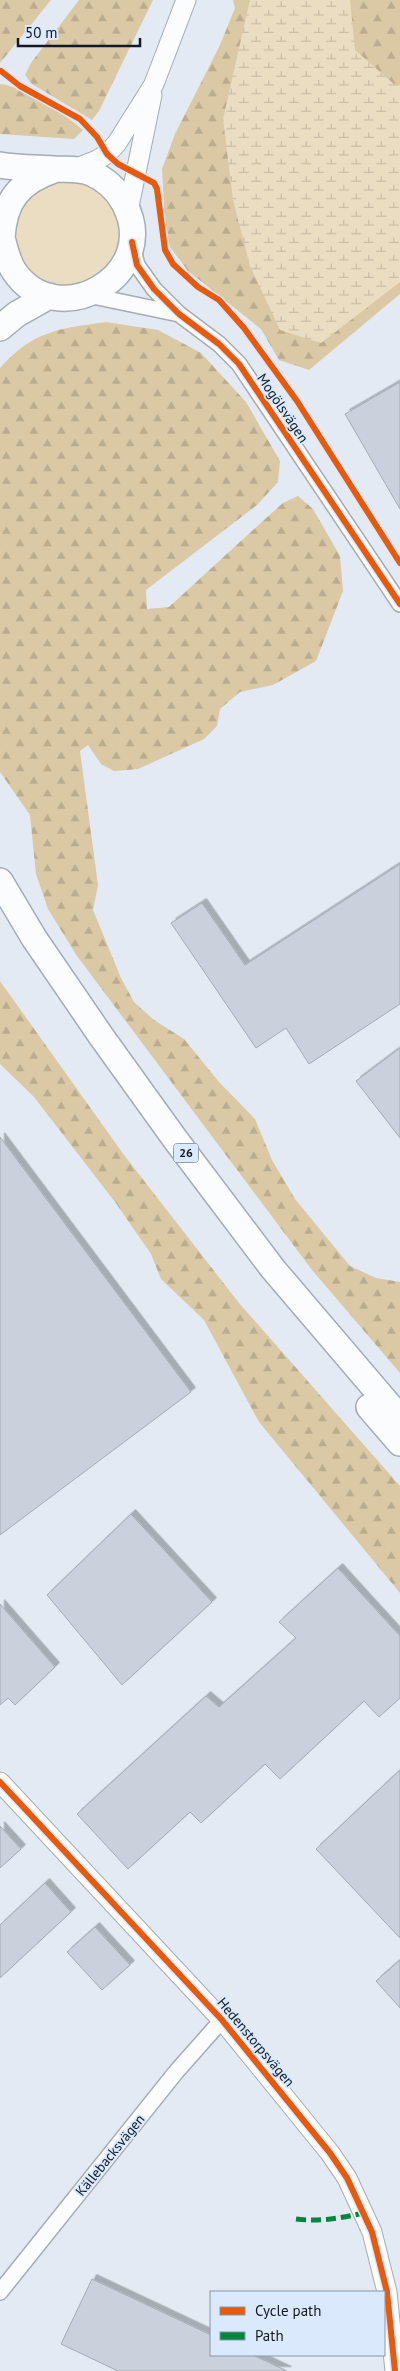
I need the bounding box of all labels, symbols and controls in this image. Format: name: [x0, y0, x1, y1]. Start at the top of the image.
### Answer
scale bar: [18, 15, 140, 47]
text: 50 m: [25, 23, 58, 42]
street label: Mogölsvägen: [253, 370, 313, 446]
road number: 26: [174, 1144, 198, 1162]
street label: Hedenstorpsvägen: [213, 1994, 299, 2090]
street label: Källebacksvägen: [71, 2110, 149, 2200]
legend: [210, 2291, 385, 2356]
text: Cycle path: [255, 2301, 321, 2320]
text: Path: [255, 2326, 284, 2345]

